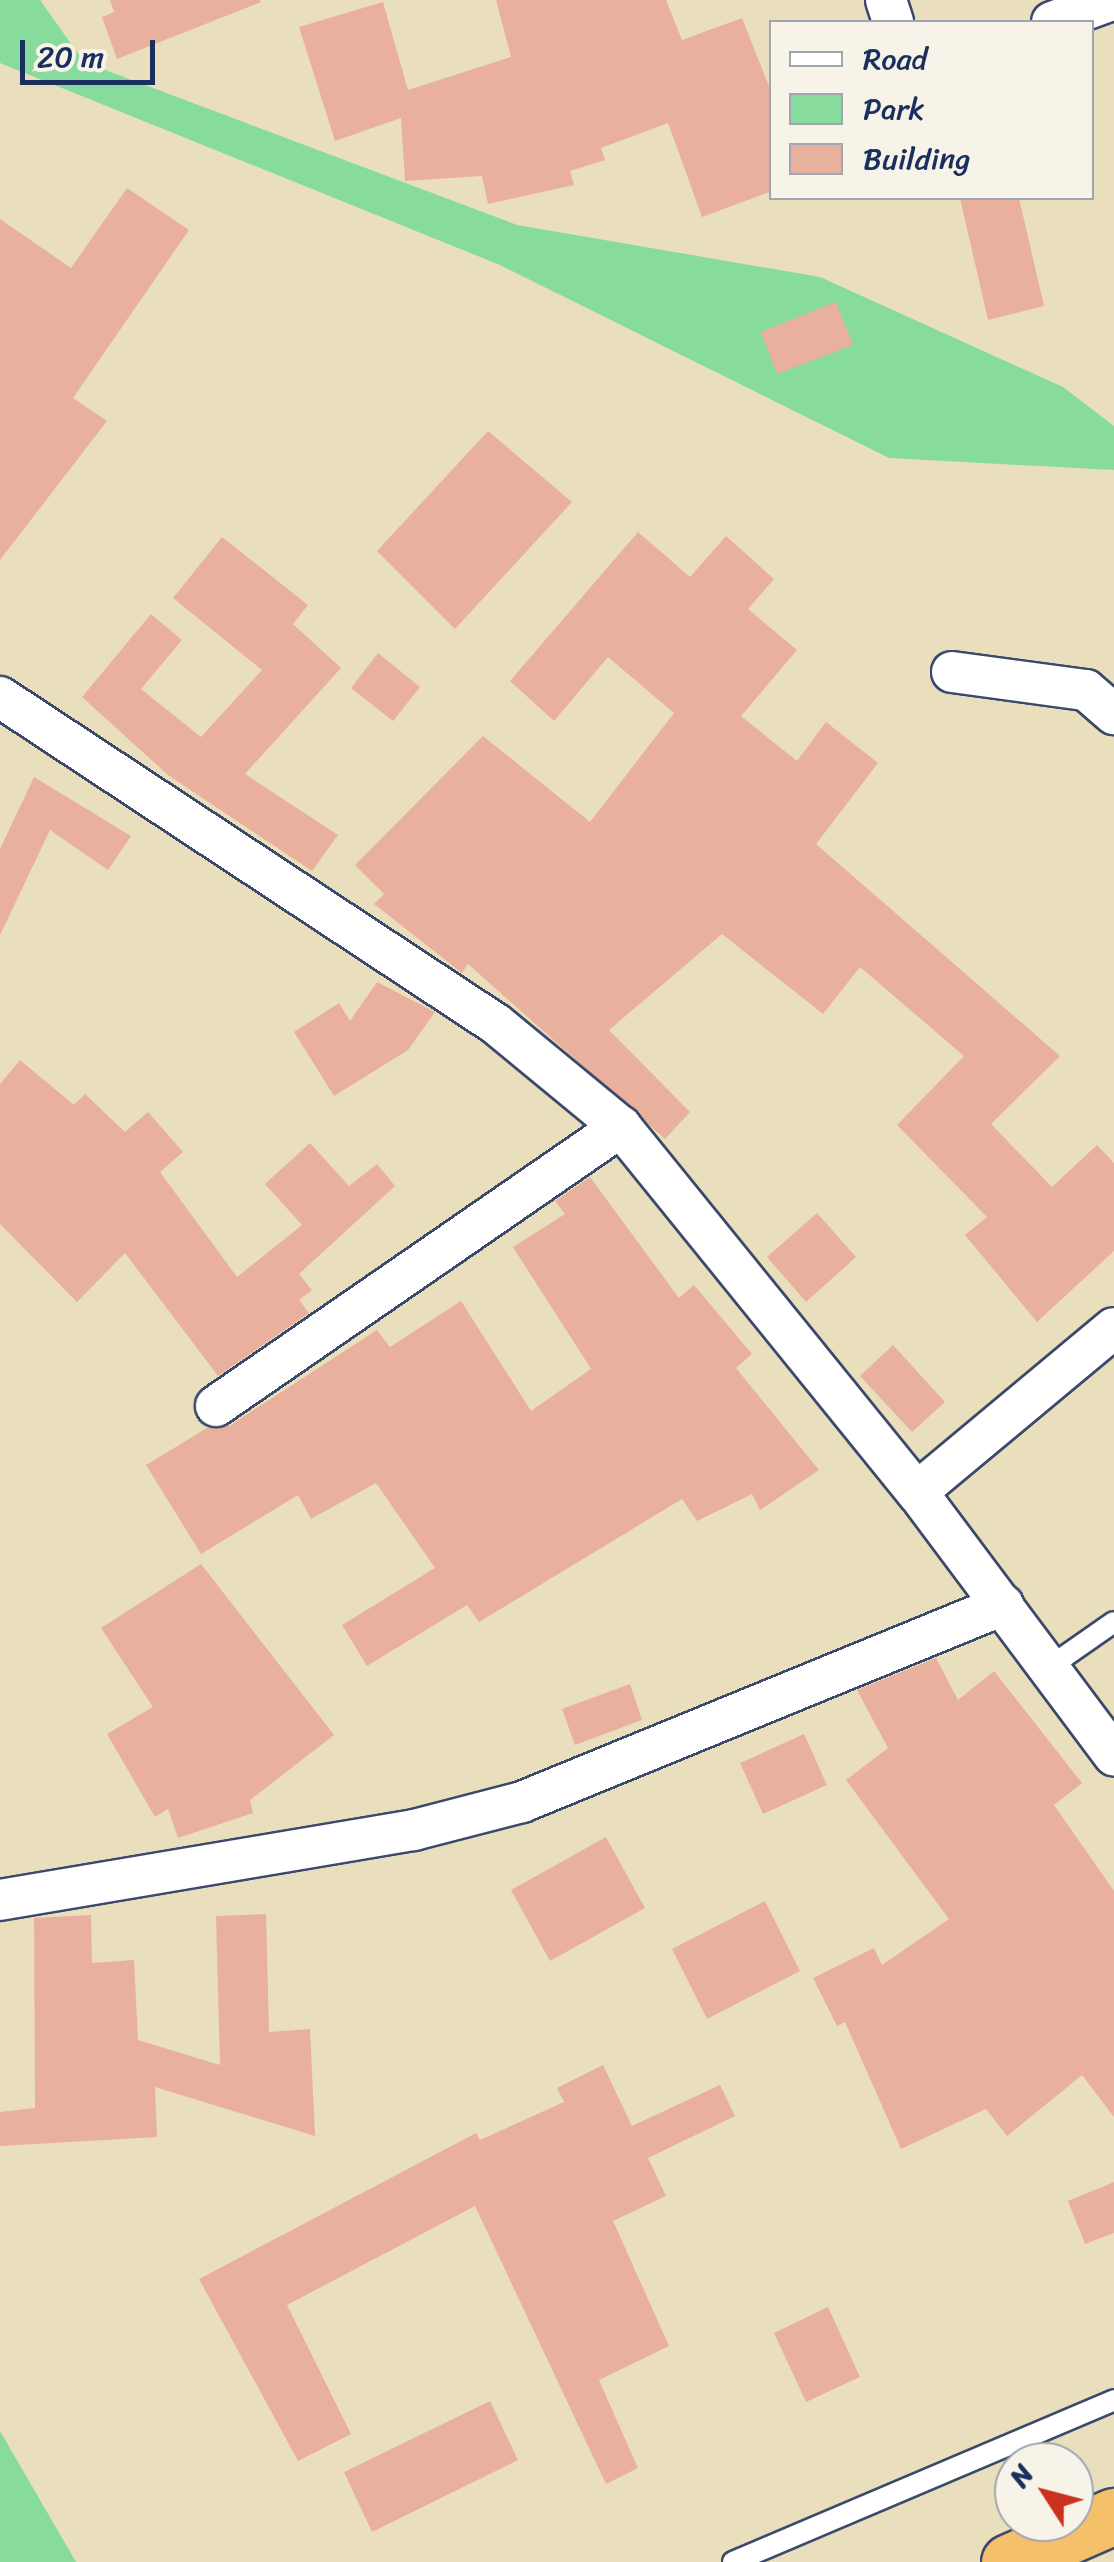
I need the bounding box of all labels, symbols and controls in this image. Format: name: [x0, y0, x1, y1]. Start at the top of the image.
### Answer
scale bar: [25, 20, 160, 82]
legend: [769, 20, 1094, 200]
text: 20 m: [37, 30, 104, 84]
text: Road: [863, 32, 927, 86]
text: Park: [863, 82, 925, 136]
text: Building: [863, 132, 970, 186]
north arrow: [994, 2442, 1094, 2542]
text: N: [995, 2453, 1046, 2497]

